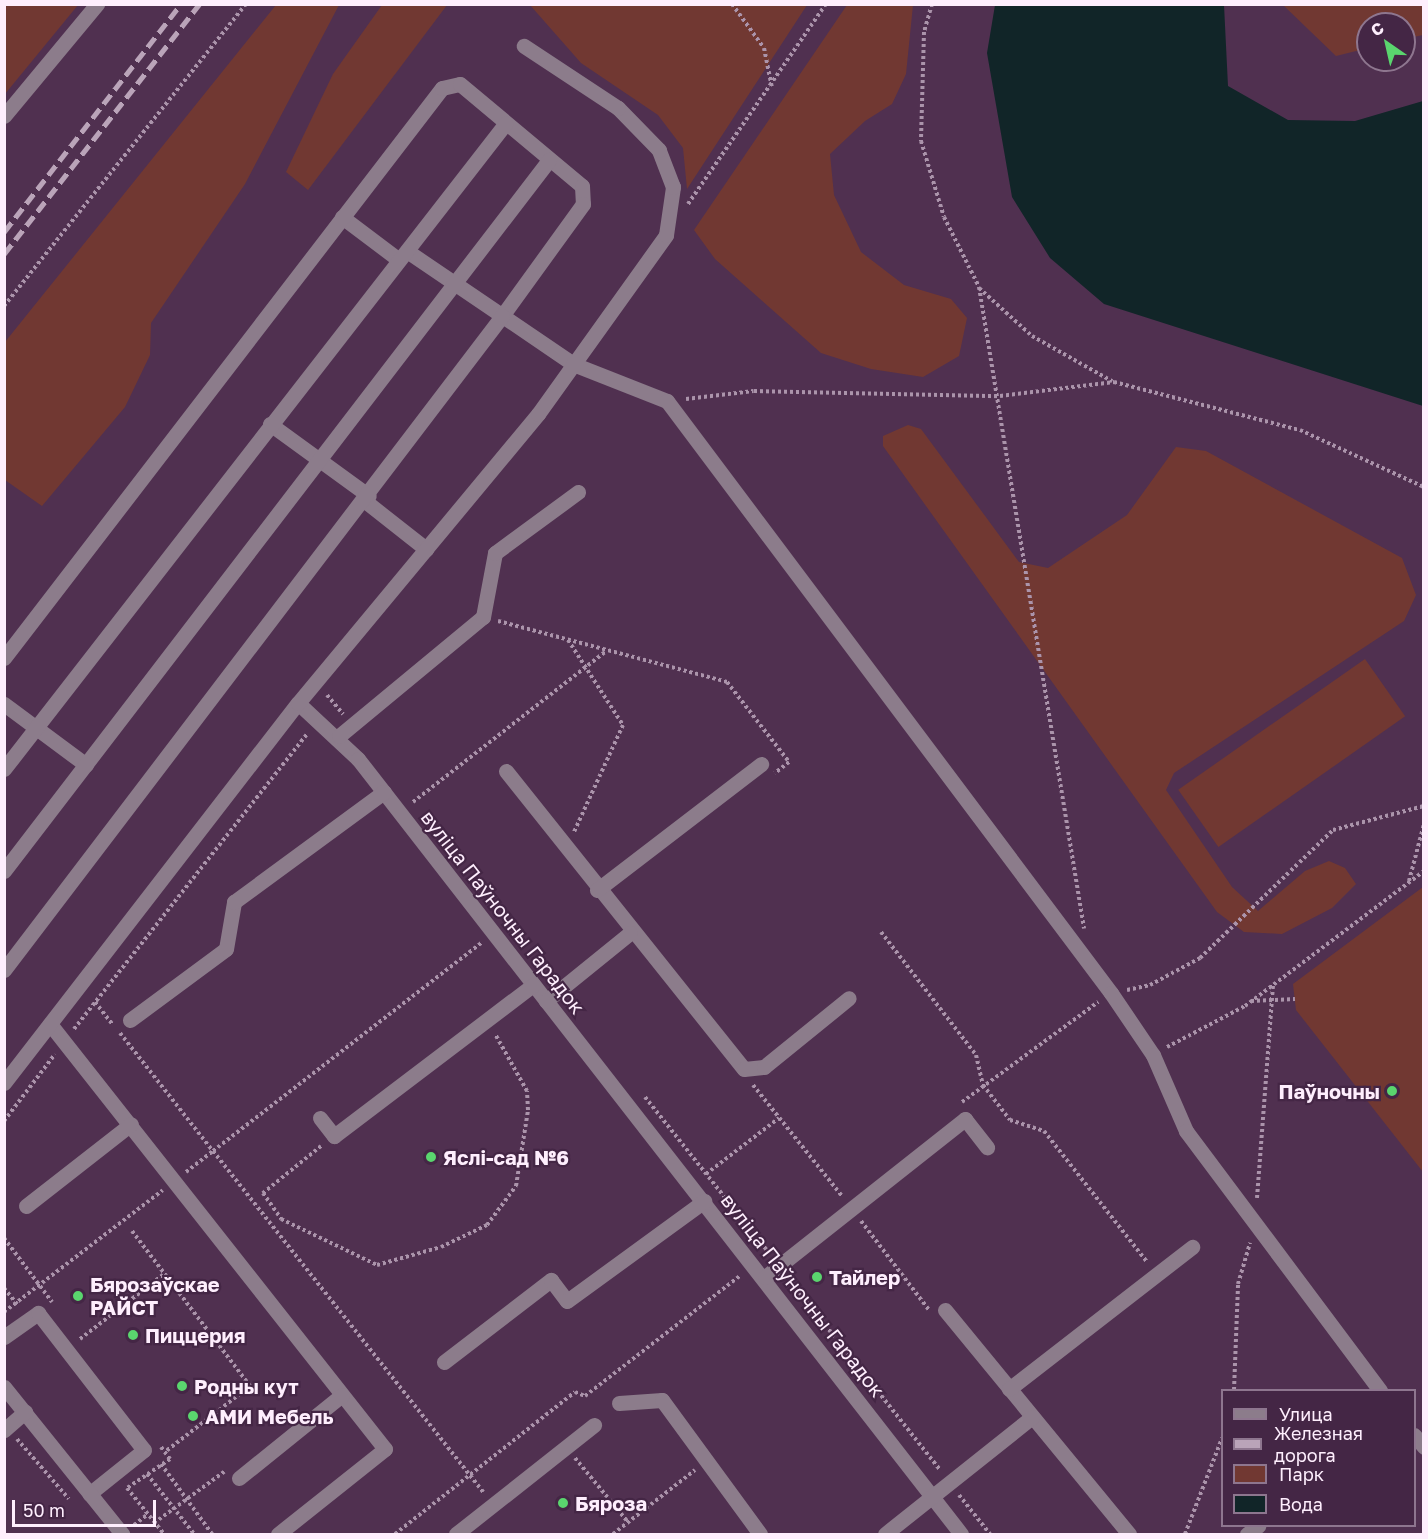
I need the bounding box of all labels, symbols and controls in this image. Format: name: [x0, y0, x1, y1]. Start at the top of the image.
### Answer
north arrow: [1356, 12, 1416, 72]
text: С: [1367, 17, 1387, 40]
street label: вуліца Паўночны Гарадок: [416, 805, 590, 1019]
place label: Паўночны: [1279, 1079, 1380, 1103]
marker: Паўночны: [1385, 1084, 1399, 1098]
place label: Яслі-сад №6: [443, 1145, 569, 1169]
marker: Яслі-сад №6: [424, 1150, 438, 1164]
street label: вуліца Паўночны Гарадок: [716, 1188, 890, 1402]
place label: Тайлер: [829, 1265, 900, 1289]
marker: Тайлер: [810, 1270, 824, 1284]
place label: Бярозаўскае РАЙСТ: [90, 1272, 220, 1319]
marker: Бярозаўскае РАЙСТ: [71, 1289, 85, 1303]
place label: Пиццерия: [145, 1323, 245, 1347]
marker: Пиццерия: [126, 1328, 140, 1342]
place label: Родны кут: [194, 1374, 299, 1398]
marker: Родны кут: [175, 1379, 189, 1393]
legend: [1221, 1389, 1416, 1527]
text: Улица: [1279, 1403, 1333, 1425]
place label: АМИ Мебель: [205, 1404, 333, 1428]
marker: АМИ Мебель: [186, 1409, 200, 1423]
text: Железная дорога: [1274, 1422, 1363, 1466]
text: Парк: [1279, 1463, 1324, 1485]
scale bar: [15, 1488, 159, 1526]
place label: Бяроза: [575, 1491, 647, 1515]
text: Вода: [1279, 1493, 1323, 1515]
marker: Бяроза: [556, 1496, 570, 1510]
text: 50 m: [23, 1499, 65, 1521]

